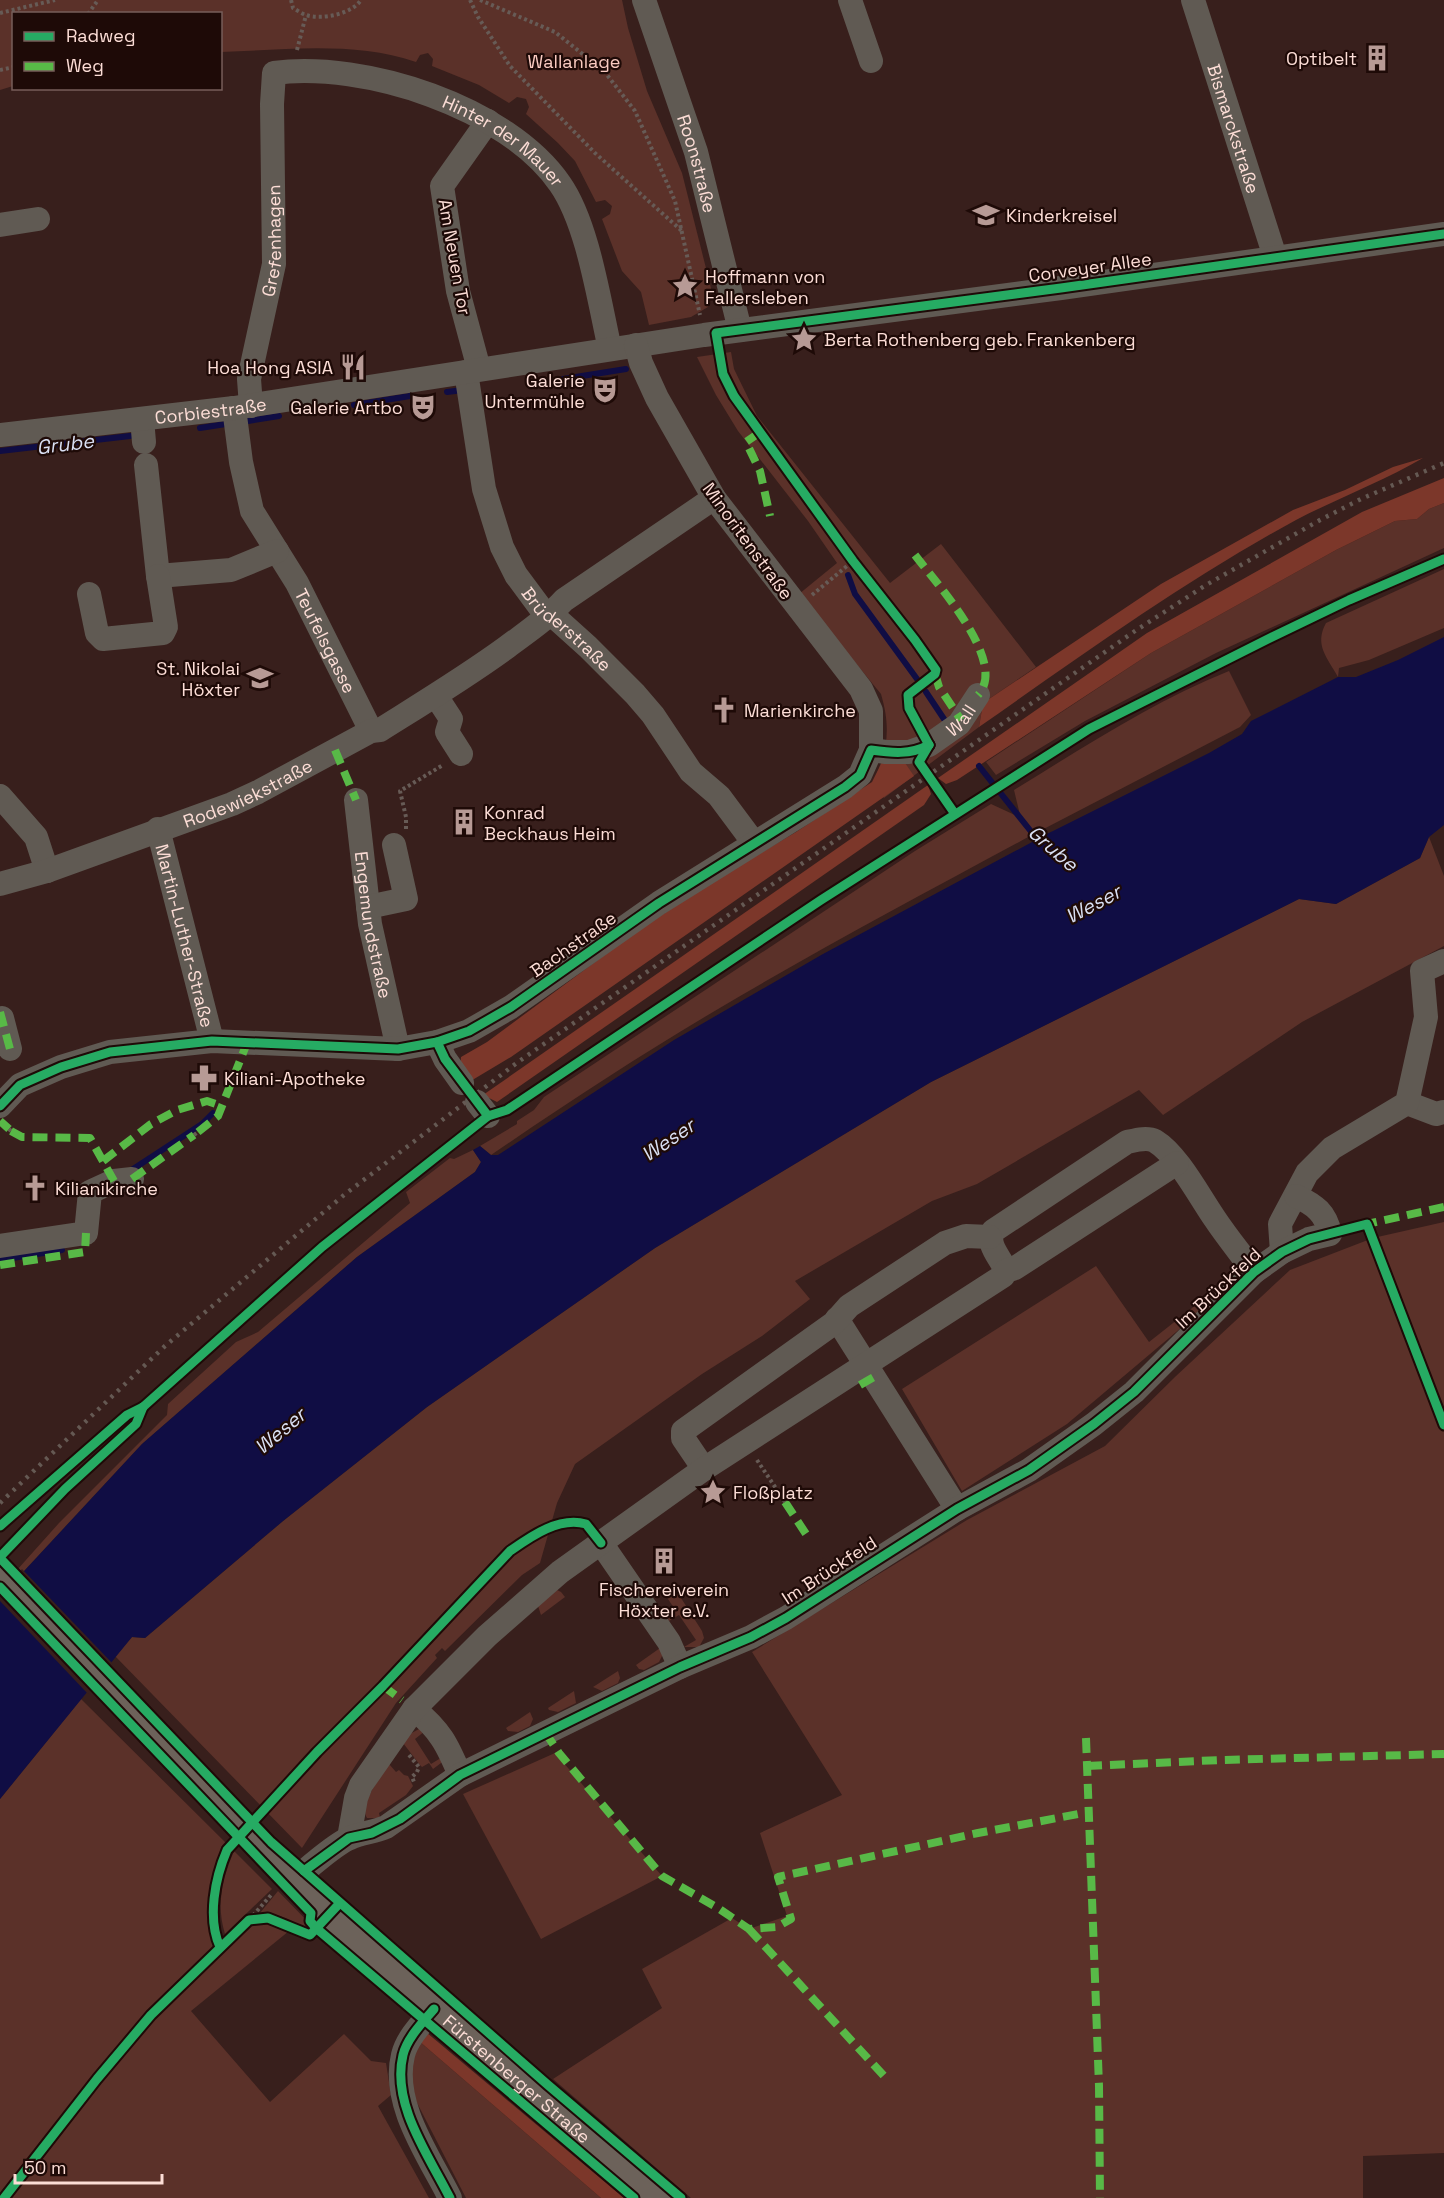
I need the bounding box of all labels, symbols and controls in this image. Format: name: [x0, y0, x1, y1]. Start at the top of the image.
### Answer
legend: [12, 12, 222, 90]
text: Radweg: [66, 24, 136, 47]
building icon: Optibelt: [1362, 43, 1392, 73]
place label: Optibelt: [1286, 47, 1357, 70]
park label: Wallanlage: [528, 50, 620, 73]
text: Weg: [66, 54, 104, 77]
street label: Bismarckstraße: [1203, 61, 1265, 196]
street label: Hinter der Mauer: [439, 89, 569, 191]
street label: Roonstraße: [672, 111, 722, 215]
street label: Grefenhagen: [256, 184, 286, 299]
street label: Am Neuen Tor: [433, 197, 477, 317]
school or university icon: Kinderkreisel: [971, 200, 1001, 230]
place label: Kinderkreisel: [1006, 204, 1117, 227]
street label: Corveyer Allee: [1027, 247, 1153, 287]
place label: Hoffmann von Fallersleben: [705, 265, 825, 309]
place icon: Hoffmann von Fallersleben: [670, 271, 700, 301]
place icon: Berta Rothenberg geb. Frankenberg: [789, 324, 819, 354]
place label: Berta Rothenberg geb. Frankenberg: [824, 328, 1136, 351]
restaurant icon: Hoa Hong ASIA: [338, 352, 368, 382]
place label: Hoa Hong ASIA: [207, 356, 333, 379]
place label: Galerie Untermühle: [484, 369, 585, 413]
theatre icon: Galerie Untermühle: [590, 375, 620, 405]
street label: Corbiestraße: [153, 392, 268, 429]
theatre icon: Galerie Artbo: [408, 392, 438, 422]
place label: Galerie Artbo: [290, 396, 403, 419]
water label: Grube: [35, 427, 96, 460]
street label: Minoritenstraße: [698, 478, 798, 604]
street label: Brüderstraße: [517, 582, 617, 676]
street label: Teufelsgasse: [290, 584, 362, 697]
place label: St. Nikolai Höxter: [156, 657, 240, 701]
school or university icon: St. Nikolai Höxter: [245, 663, 275, 693]
church icon: Marienkirche: [709, 695, 739, 725]
place label: Marienkirche: [744, 699, 856, 722]
street label: Wall: [941, 700, 980, 741]
street label: Rodewiekstraße: [180, 753, 316, 832]
place label: Konrad Beckhaus Heim: [484, 801, 616, 845]
building icon: Konrad Beckhaus Heim: [449, 807, 479, 837]
water label: Grube: [1023, 819, 1084, 877]
street label: Martin-Luther-Straße: [151, 842, 220, 1030]
street label: Engemundstraße: [350, 850, 398, 1000]
water label: Weser: [1061, 878, 1127, 929]
street label: Bachstraße: [525, 906, 621, 982]
pharmacy icon: Kiliani-Apotheke: [189, 1063, 219, 1093]
place label: Kiliani-Apotheke: [224, 1067, 366, 1090]
water label: Weser: [636, 1111, 702, 1167]
church icon: Kilianikirche: [20, 1173, 50, 1203]
place label: Kilianikirche: [55, 1177, 158, 1200]
street label: Im Brückfeld: [1170, 1242, 1266, 1334]
water label: Weser: [249, 1401, 313, 1460]
place icon: Floßplatz: [698, 1477, 728, 1507]
place label: Floßplatz: [733, 1481, 813, 1504]
street label: Im Brückfeld: [777, 1531, 881, 1609]
building icon: Fischereiverein Höxter e.V.: [649, 1546, 679, 1576]
place label: Fischereiverein Höxter e.V.: [599, 1578, 729, 1622]
street label: Fürstenberger Straße: [439, 2009, 596, 2148]
scale bar: [15, 2147, 162, 2185]
text: 50 m: [24, 2156, 66, 2179]

